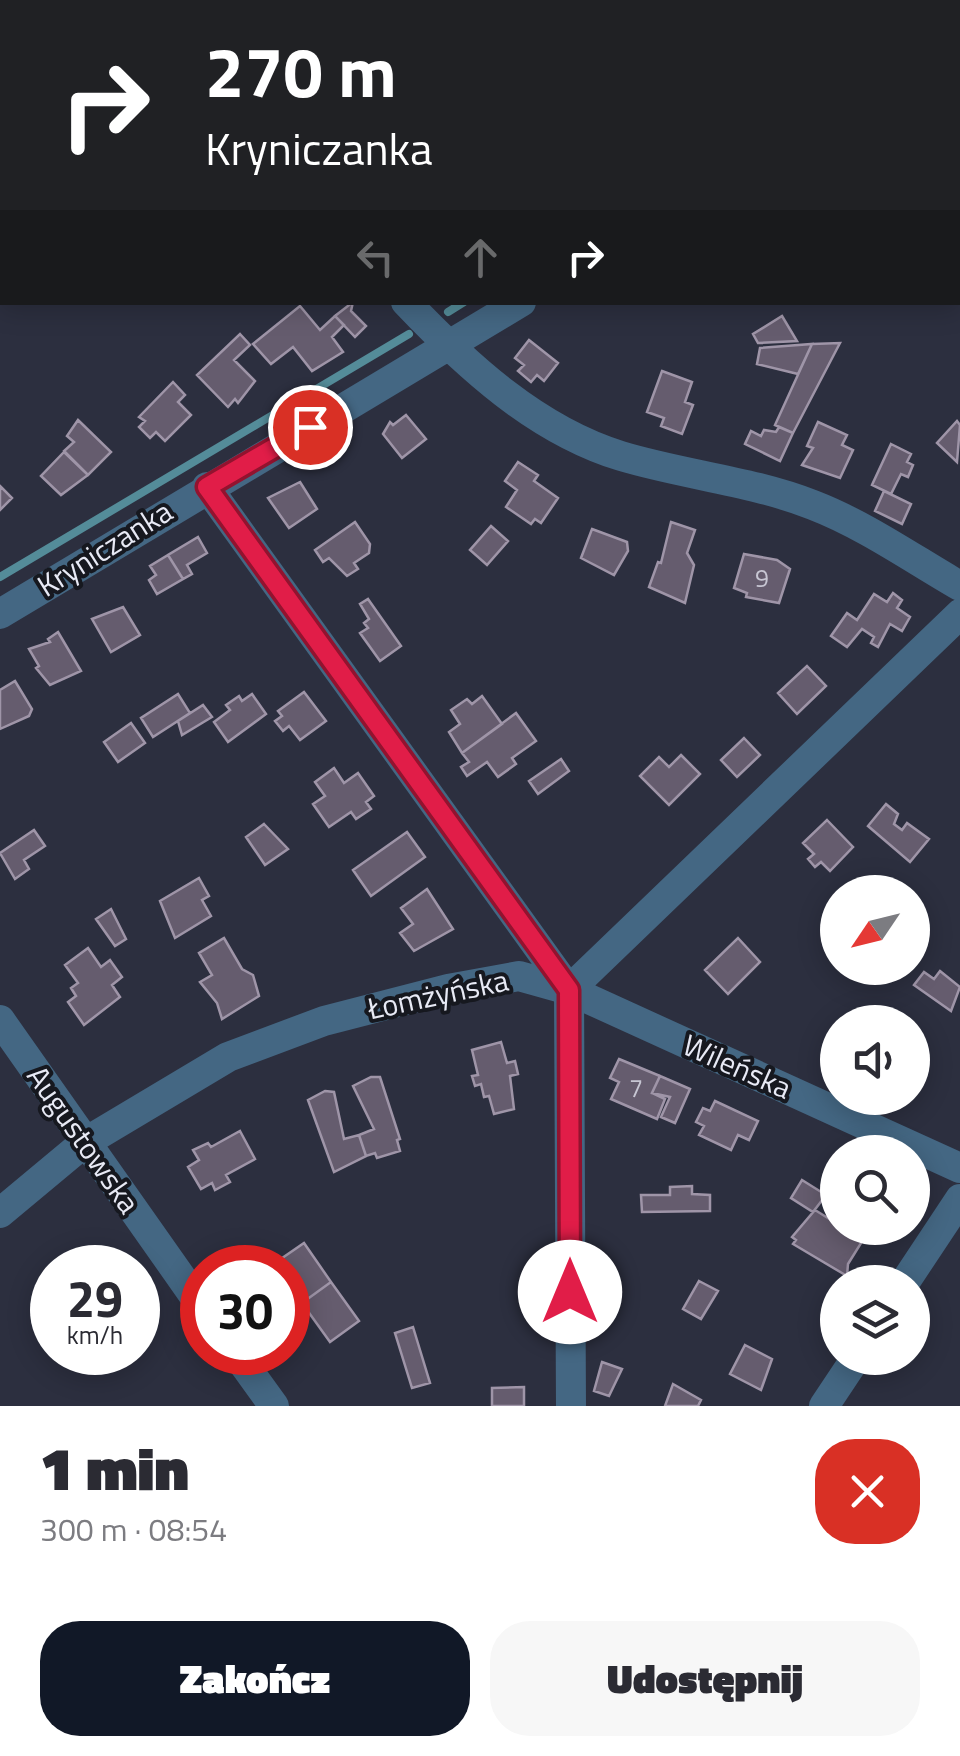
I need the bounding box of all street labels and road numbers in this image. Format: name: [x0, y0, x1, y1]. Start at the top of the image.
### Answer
street label: Kryniczanka: [28, 488, 181, 608]
street label: Łomżyńska: [362, 957, 512, 1032]
street label: Wileńska: [676, 1022, 799, 1110]
street label: Augustowska: [16, 1056, 152, 1223]

